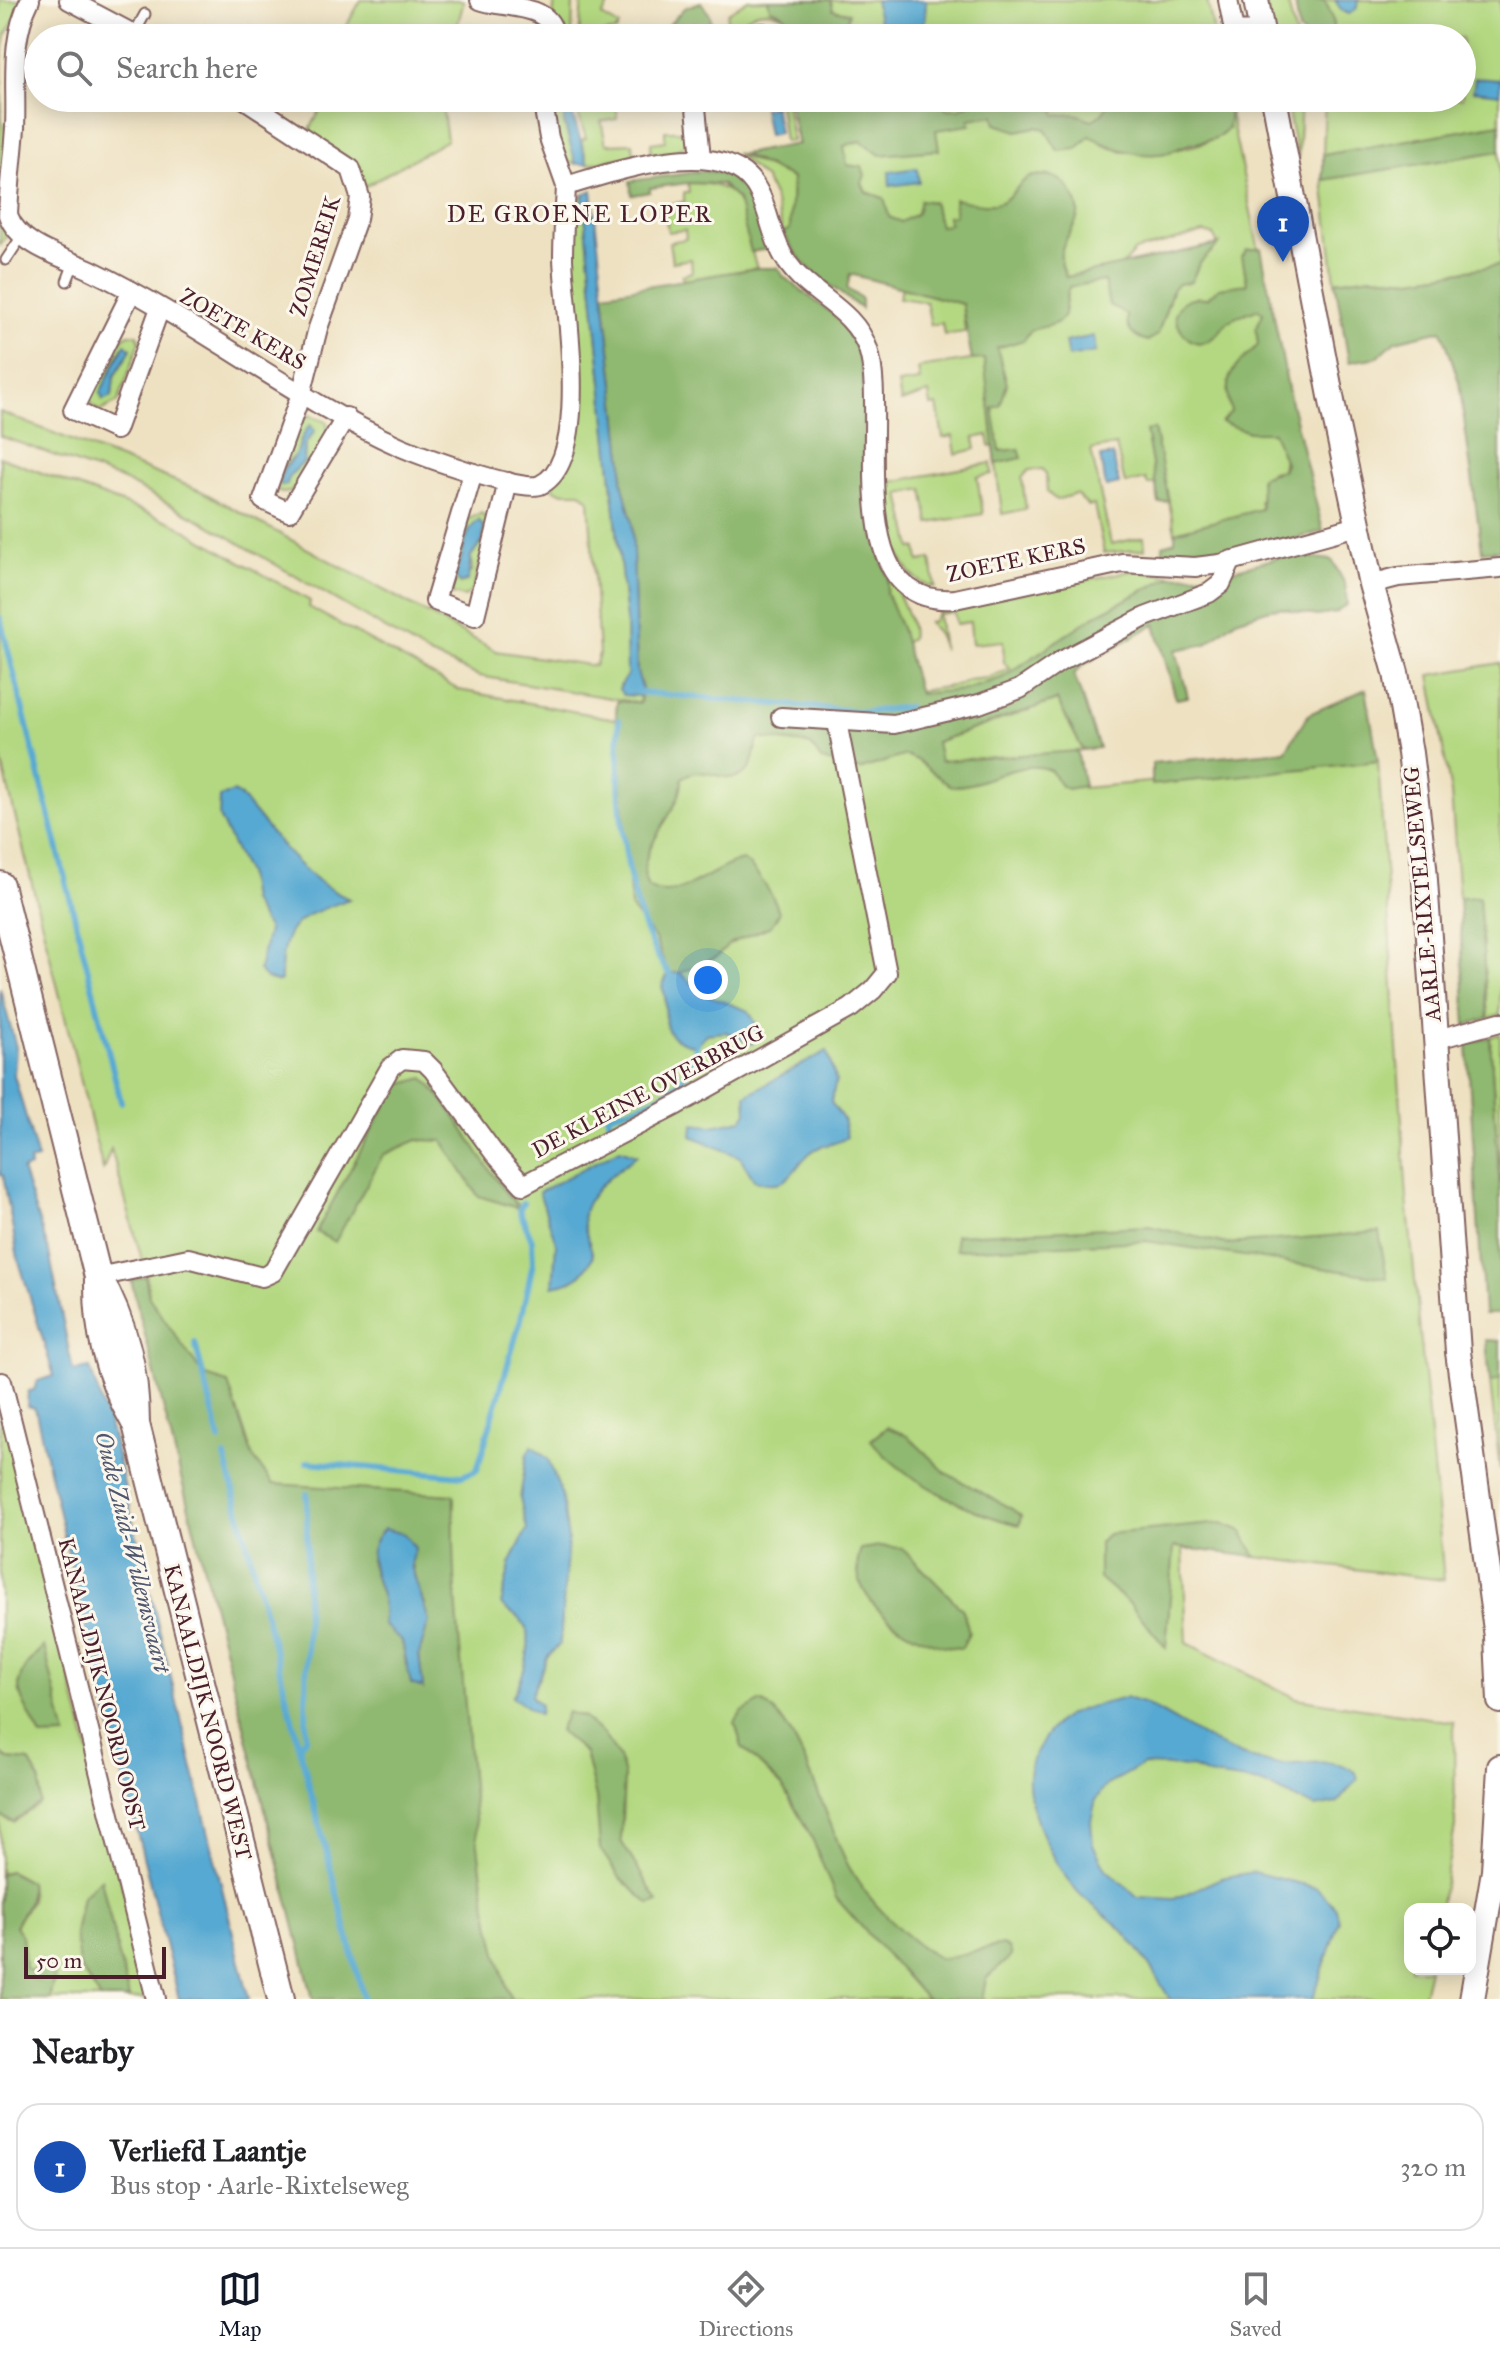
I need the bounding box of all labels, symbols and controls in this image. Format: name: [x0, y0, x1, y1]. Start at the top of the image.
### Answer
search box: [24, 24, 1476, 112]
icon: search: [52, 46, 96, 90]
text: Search here: [116, 50, 258, 86]
street label: ZOMEREIK: [284, 191, 347, 320]
pin: 1: [1257, 196, 1309, 262]
district label: DE GROENE LOPER: [447, 199, 713, 229]
street label: ZOETE KERS: [175, 282, 311, 376]
street label: ZOETE KERS: [944, 532, 1088, 588]
street label: AARLE-RIXTELSEWEG: [1397, 765, 1447, 1024]
your location: [688, 960, 728, 1000]
street label: DE KLEINE OVERBRUG: [527, 1018, 769, 1164]
water label: Oude Zuid-Willemsvaart: [89, 1428, 178, 1677]
street label: KANAALDIJK NOORD OOST: [52, 1535, 152, 1833]
street label: KANAALDIJK NOORD WEST: [158, 1561, 258, 1863]
map controls: [1404, 1903, 1476, 1975]
button: locate: [1404, 1903, 1476, 1975]
scale bar: [24, 1943, 166, 1979]
text: 50 m: [36, 1947, 82, 1974]
text: Nearby: [32, 2031, 134, 2072]
text: Verliefd Laantje: [110, 2133, 307, 2169]
text: 1: [55, 2151, 65, 2183]
text: 320 m: [1400, 2151, 1466, 2183]
text: Bus stop · Aarle-Rixtelseweg: [110, 2169, 409, 2201]
tab: Map: [218, 2267, 262, 2342]
tab: Directions: [698, 2267, 793, 2342]
tab: Saved: [1230, 2267, 1282, 2342]

